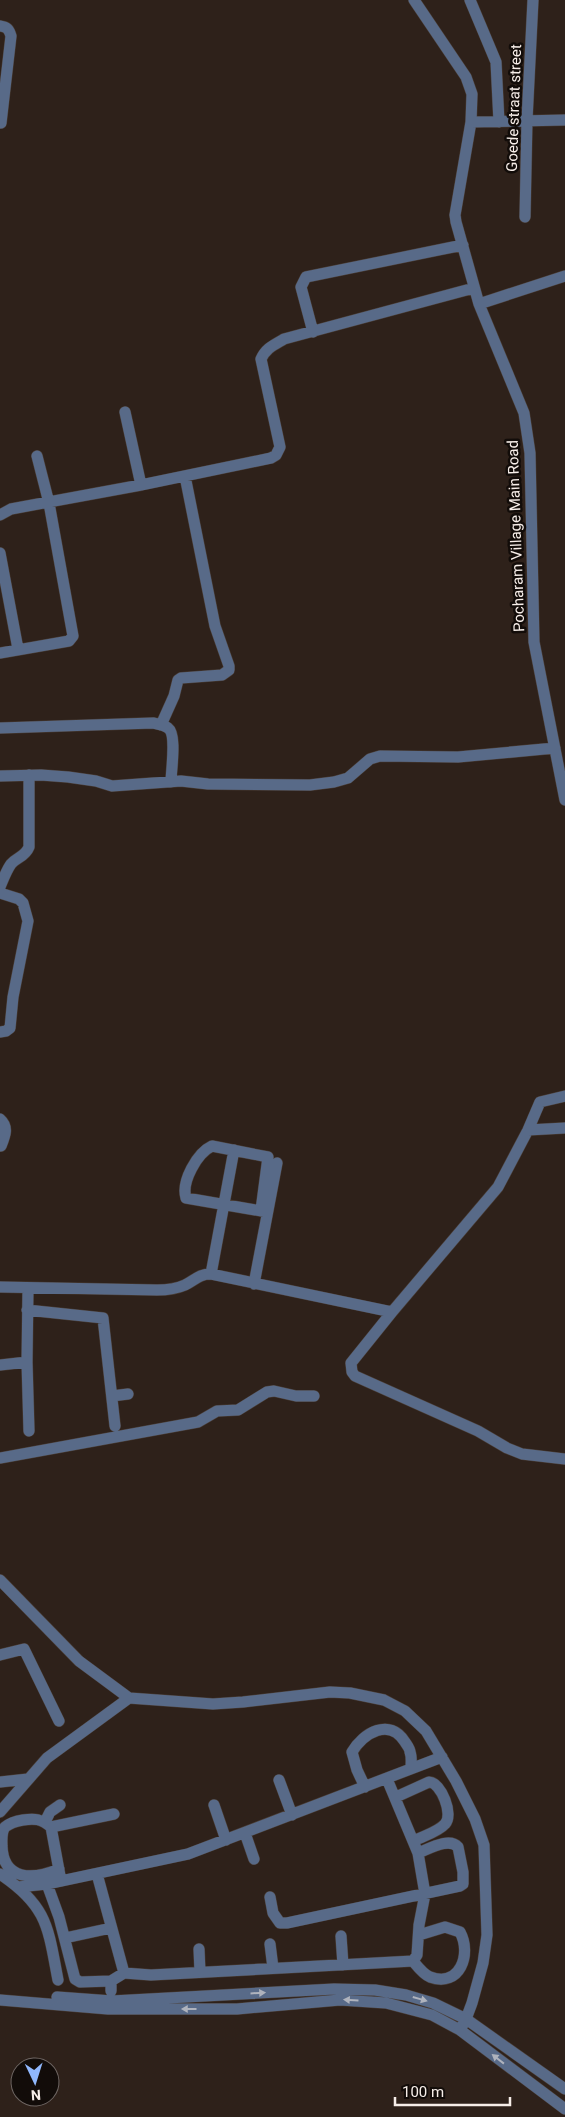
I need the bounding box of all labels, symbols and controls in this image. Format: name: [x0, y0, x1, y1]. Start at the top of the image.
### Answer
street label: Goede straat street: [503, 44, 525, 172]
street label: Pocharam Village Main Road: [504, 440, 528, 632]
one-way arrow: [251, 1989, 267, 1997]
one-way arrow: [412, 1995, 427, 2003]
one-way arrow: [342, 1996, 358, 2004]
one-way arrow: [180, 2005, 196, 2013]
one-way arrow: [491, 2054, 505, 2064]
north arrow: [10, 2057, 60, 2107]
scale bar: [395, 2074, 510, 2106]
text: 100 m: [402, 2083, 444, 2101]
text: N: [30, 2087, 41, 2103]

